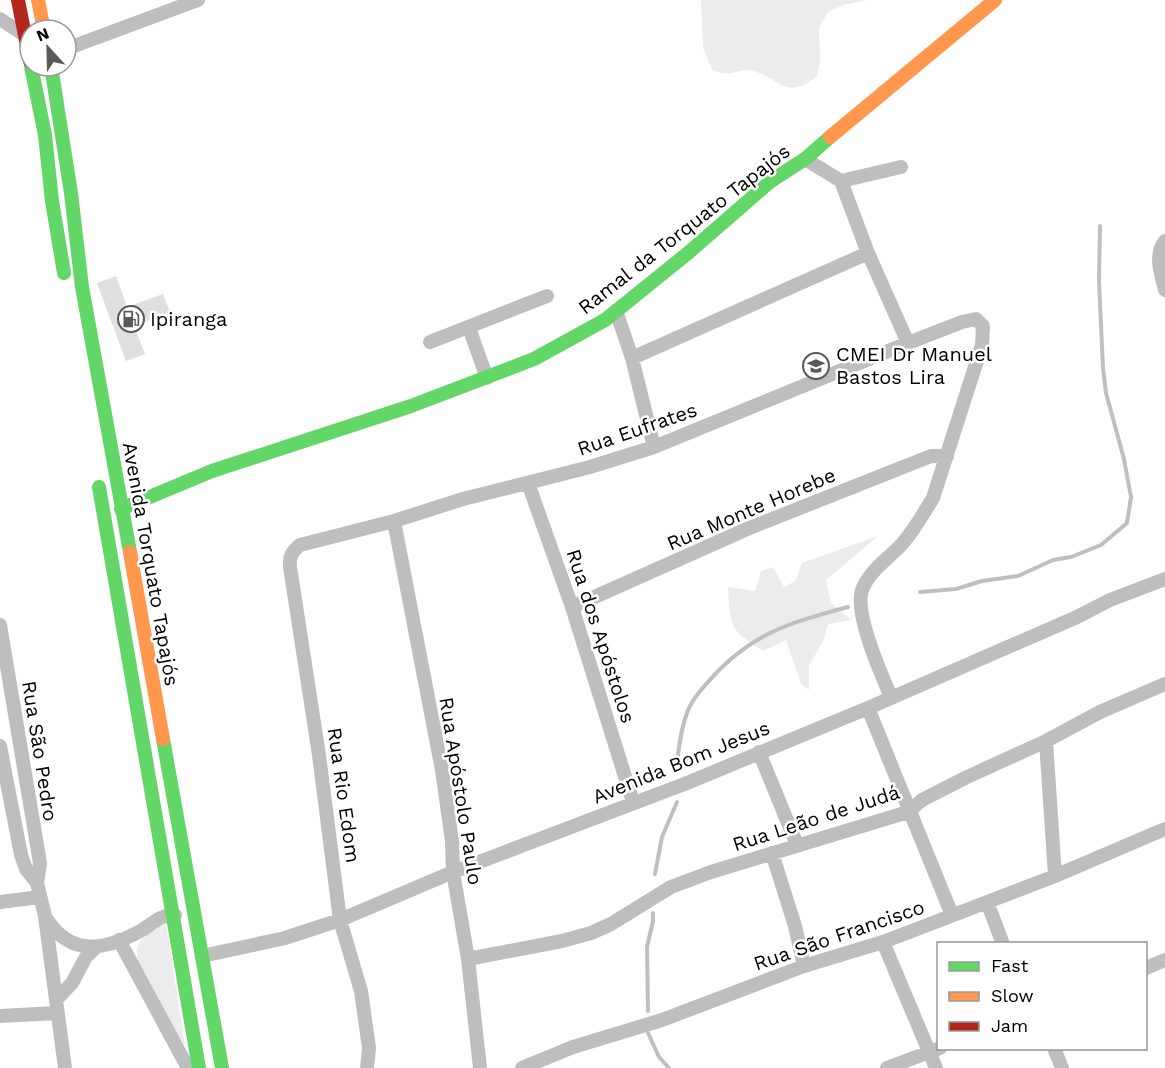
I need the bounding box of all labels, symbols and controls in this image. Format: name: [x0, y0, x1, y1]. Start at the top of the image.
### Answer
north arrow: [18, 18, 78, 78]
text: N: [34, 24, 52, 46]
street label: Ramal da Torquato Tapajós: [573, 139, 795, 319]
fuel station icon: Ipiranga: [116, 304, 146, 334]
place label: Ipiranga: [150, 307, 227, 331]
place label: CMEI Dr Manuel Bastos Lira: [836, 342, 992, 389]
school or university icon: CMEI Dr Manuel Bastos Lira: [801, 351, 831, 381]
street label: Rua Eufrates: [574, 397, 700, 461]
street label: Avenida Torquato Tapajós: [118, 440, 184, 688]
street label: Rua Monte Horebe: [663, 463, 839, 555]
street label: Rua dos Apóstolos: [562, 546, 640, 726]
street label: Rua São Pedro: [17, 679, 63, 823]
street label: Rua Apóstolo Paulo: [434, 695, 488, 887]
street label: Avenida Bom Jesus: [589, 715, 773, 809]
street label: Rua Rio Edom: [323, 726, 365, 864]
street label: Rua Leão de Judá: [729, 780, 903, 856]
street label: Rua São Francisco: [750, 895, 928, 975]
legend: [937, 942, 1147, 1050]
text: Fast: [991, 955, 1029, 976]
text: Slow: [991, 985, 1034, 1006]
text: Jam: [991, 1015, 1028, 1036]

